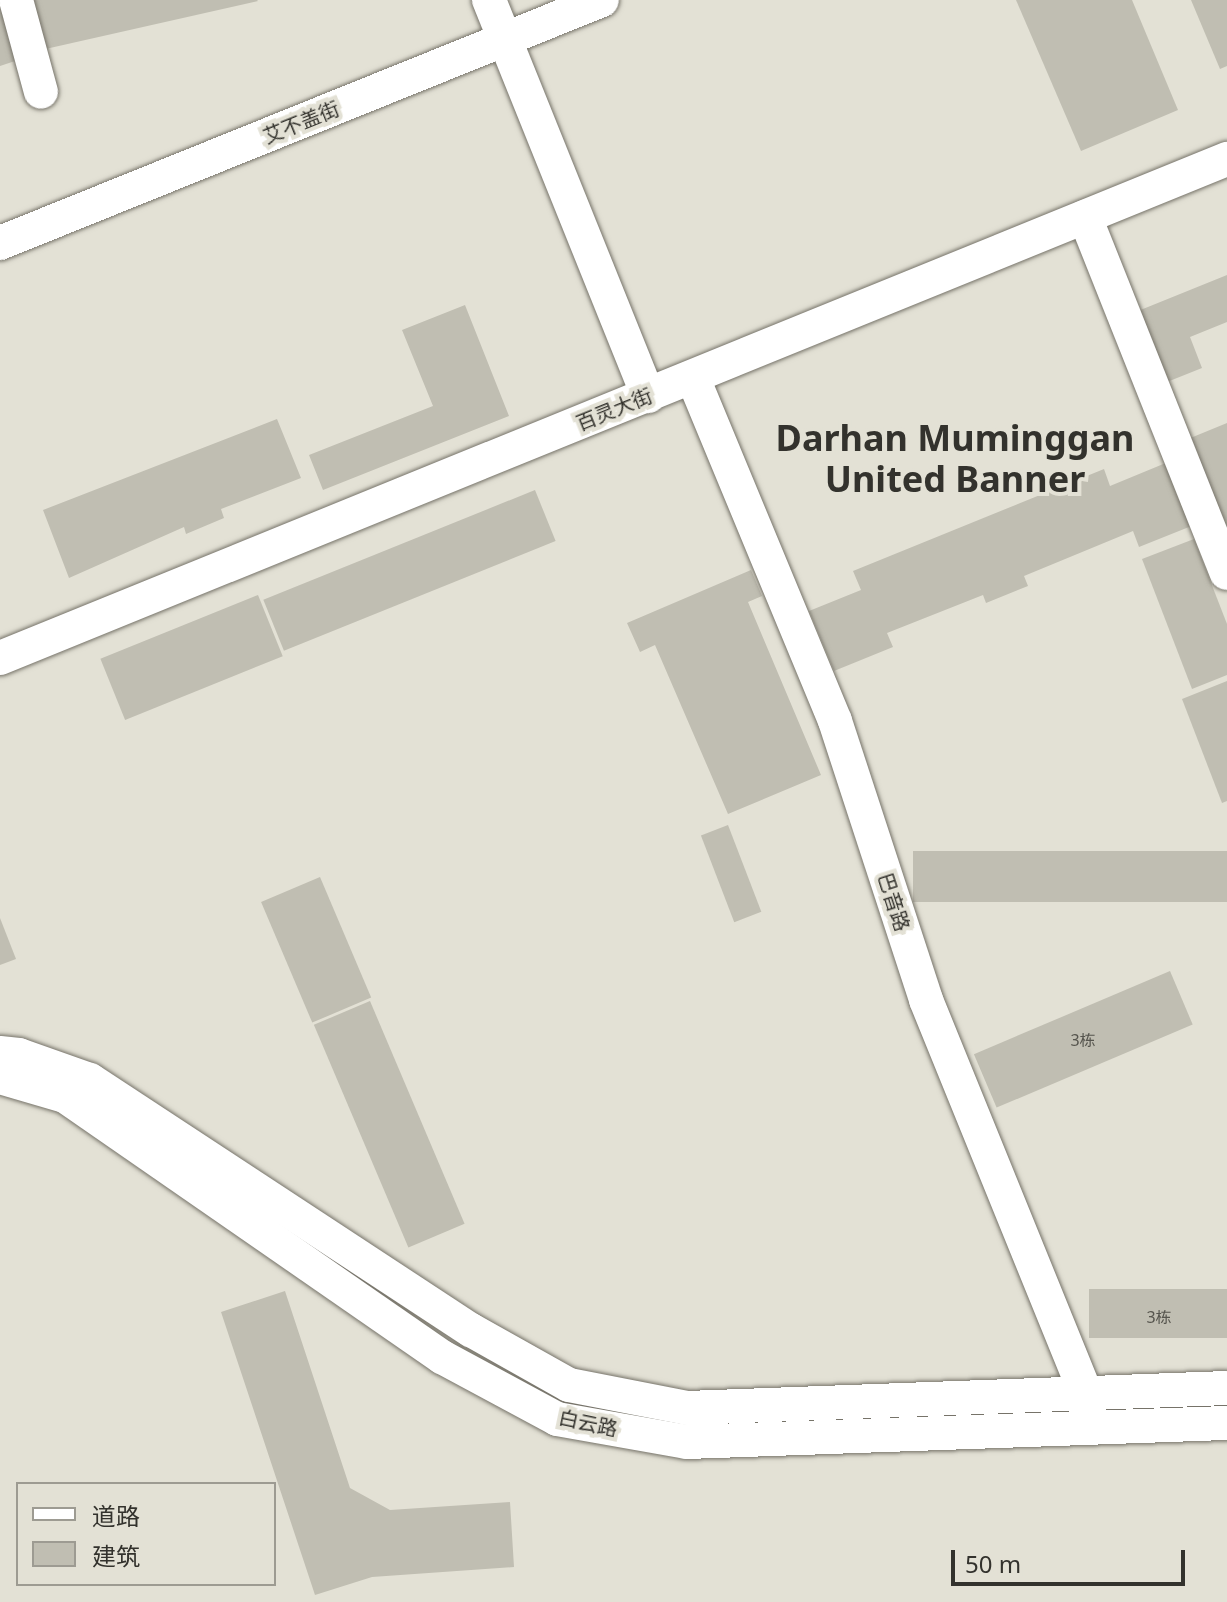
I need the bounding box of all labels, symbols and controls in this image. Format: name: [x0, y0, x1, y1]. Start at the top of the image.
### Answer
street label: 艾不盖街: [259, 96, 343, 148]
street label: 百灵大街: [572, 383, 656, 435]
district label: Darhan Muminggan United Banner: [776, 415, 1134, 500]
street label: 巴音路: [873, 870, 915, 934]
house number: 3栋: [1070, 1030, 1096, 1050]
house number: 3栋: [1146, 1307, 1172, 1327]
street label: 白云路: [556, 1405, 620, 1441]
legend: [16, 1482, 276, 1586]
text: 道路: [92, 1499, 140, 1532]
scale bar: [955, 1534, 1189, 1584]
text: 建筑: [92, 1539, 140, 1572]
text: 50 m: [965, 1547, 1021, 1580]

